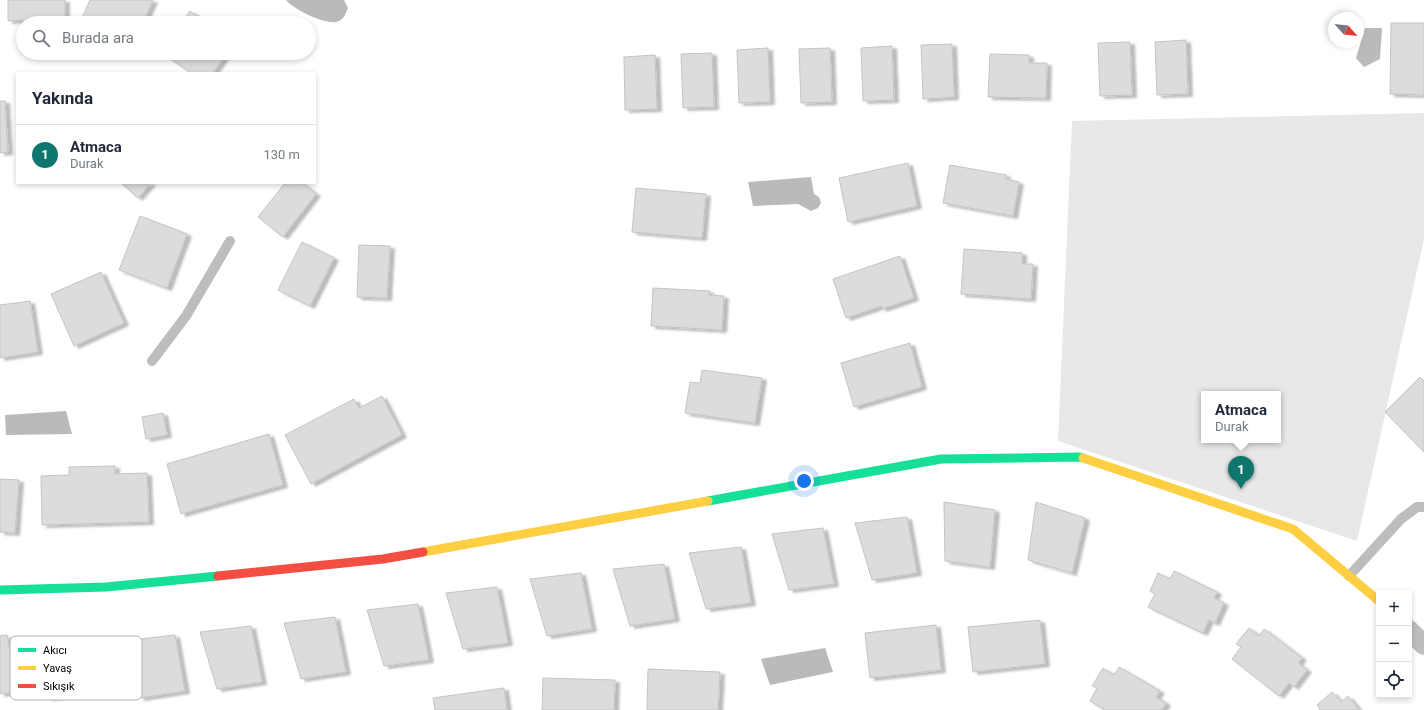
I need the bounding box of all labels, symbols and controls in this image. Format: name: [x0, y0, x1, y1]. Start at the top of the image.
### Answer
north arrow: [1328, 12, 1364, 48]
search box: [16, 16, 316, 60]
icon: search: [30, 27, 52, 49]
text: Burada ara: [62, 29, 134, 47]
text: Yakında: [32, 88, 93, 108]
text: Atmaca: [70, 138, 122, 156]
text: 1: [41, 147, 49, 162]
text: 130 m: [263, 147, 300, 162]
text: Durak: [70, 156, 104, 171]
popup: [1201, 391, 1281, 443]
text: Atmaca: [1215, 401, 1267, 419]
text: Durak: [1215, 419, 1249, 434]
pin: 1: [1228, 456, 1254, 489]
your location: [794, 471, 814, 491]
map controls: [1376, 590, 1412, 698]
button: +: [1376, 590, 1412, 626]
button: −: [1376, 626, 1412, 662]
legend: [10, 636, 142, 700]
text: Akıcı: [43, 644, 67, 657]
text: Yavaş: [43, 662, 72, 675]
button: locate: [1376, 662, 1412, 698]
text: Sıkışık: [43, 680, 75, 693]

